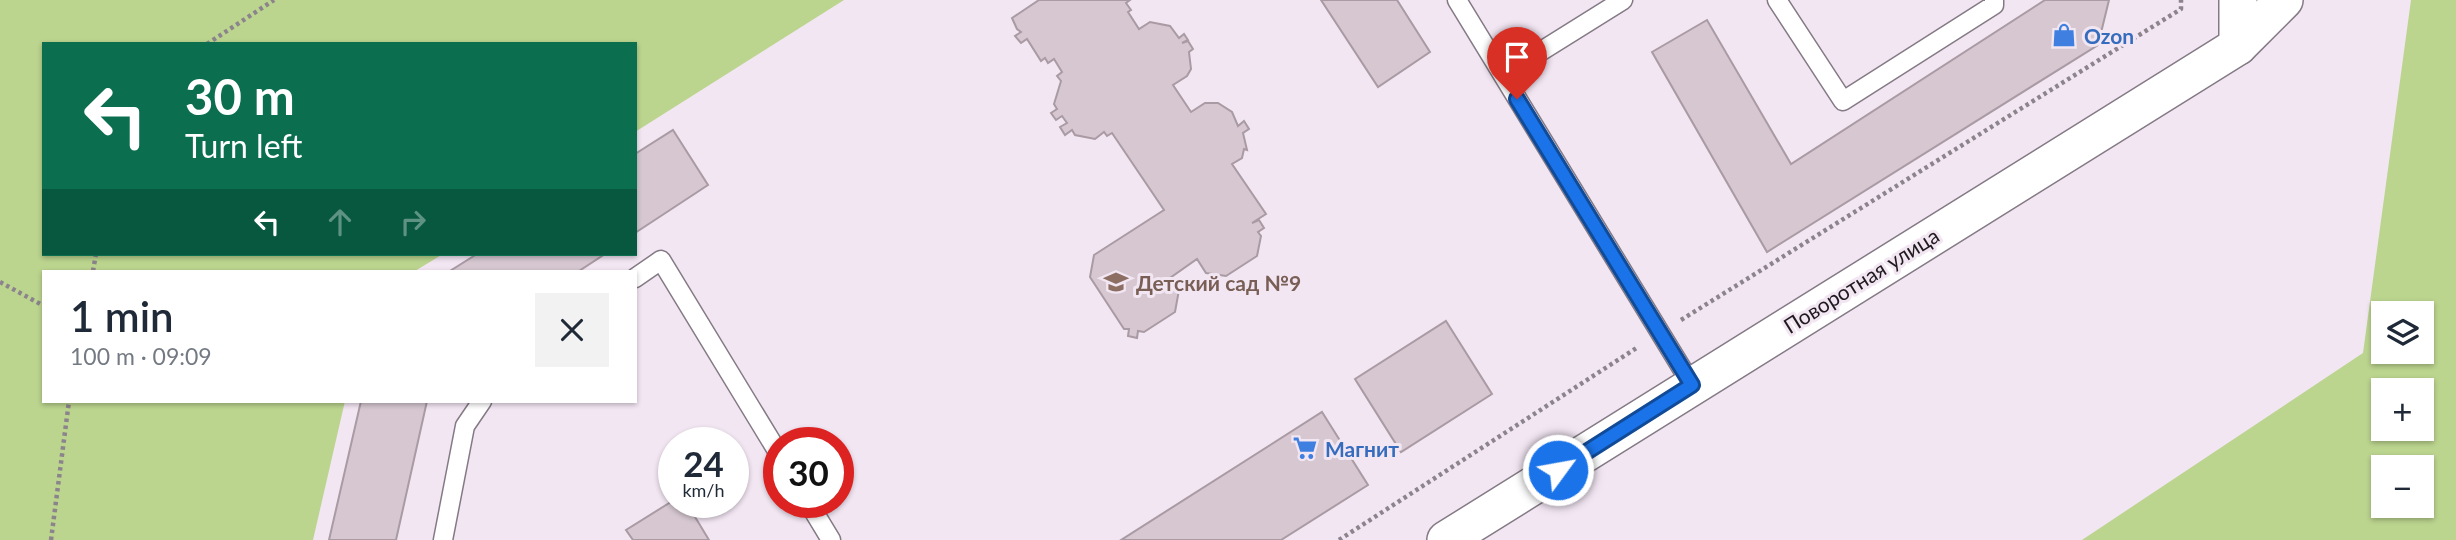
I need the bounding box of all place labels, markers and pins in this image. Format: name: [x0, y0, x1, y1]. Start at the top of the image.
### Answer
shop icon: Ozon: [2050, 21, 2078, 49]
place label: Ozon: [2084, 23, 2134, 48]
pin: [1487, 27, 1547, 99]
school or university icon: Детский сад №9: [1102, 268, 1130, 296]
place label: Детский сад №9: [1136, 270, 1301, 295]
supermarket icon: Магнит: [1291, 434, 1319, 462]
place label: Магнит: [1325, 436, 1399, 461]

